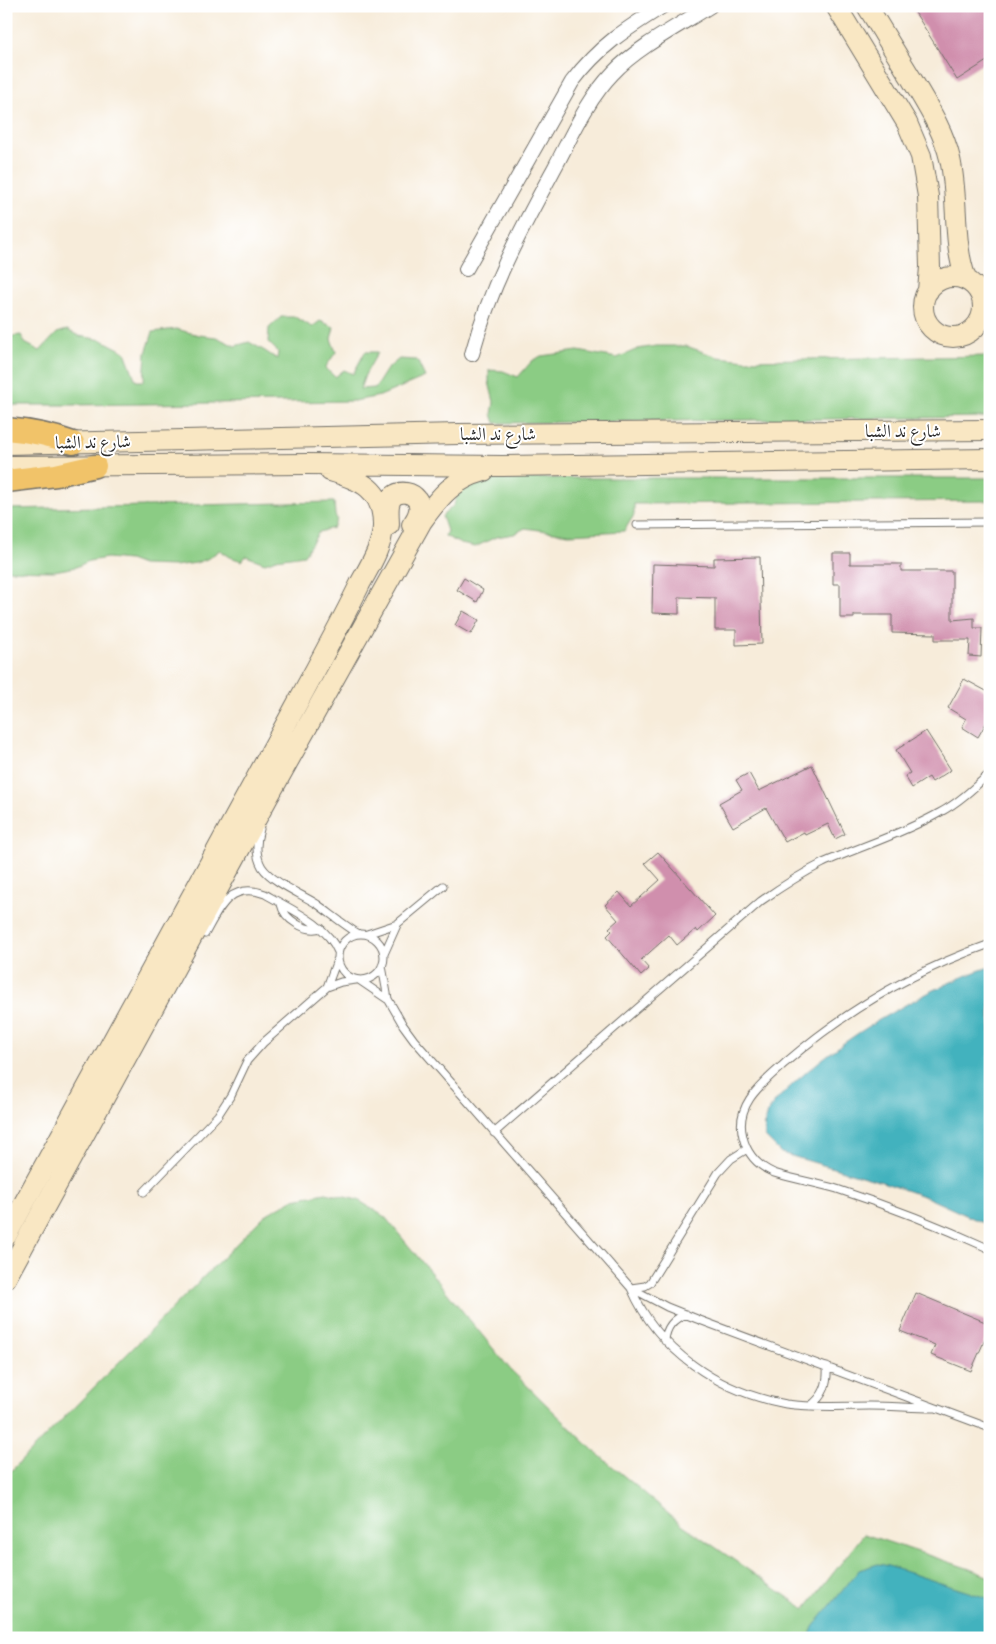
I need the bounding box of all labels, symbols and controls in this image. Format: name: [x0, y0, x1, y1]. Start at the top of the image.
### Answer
street label: شارع ند الشبا: [865, 419, 941, 446]
street label: شارع ند الشبا: [460, 422, 536, 449]
street label: شارع ند الشبا: [55, 429, 131, 458]

